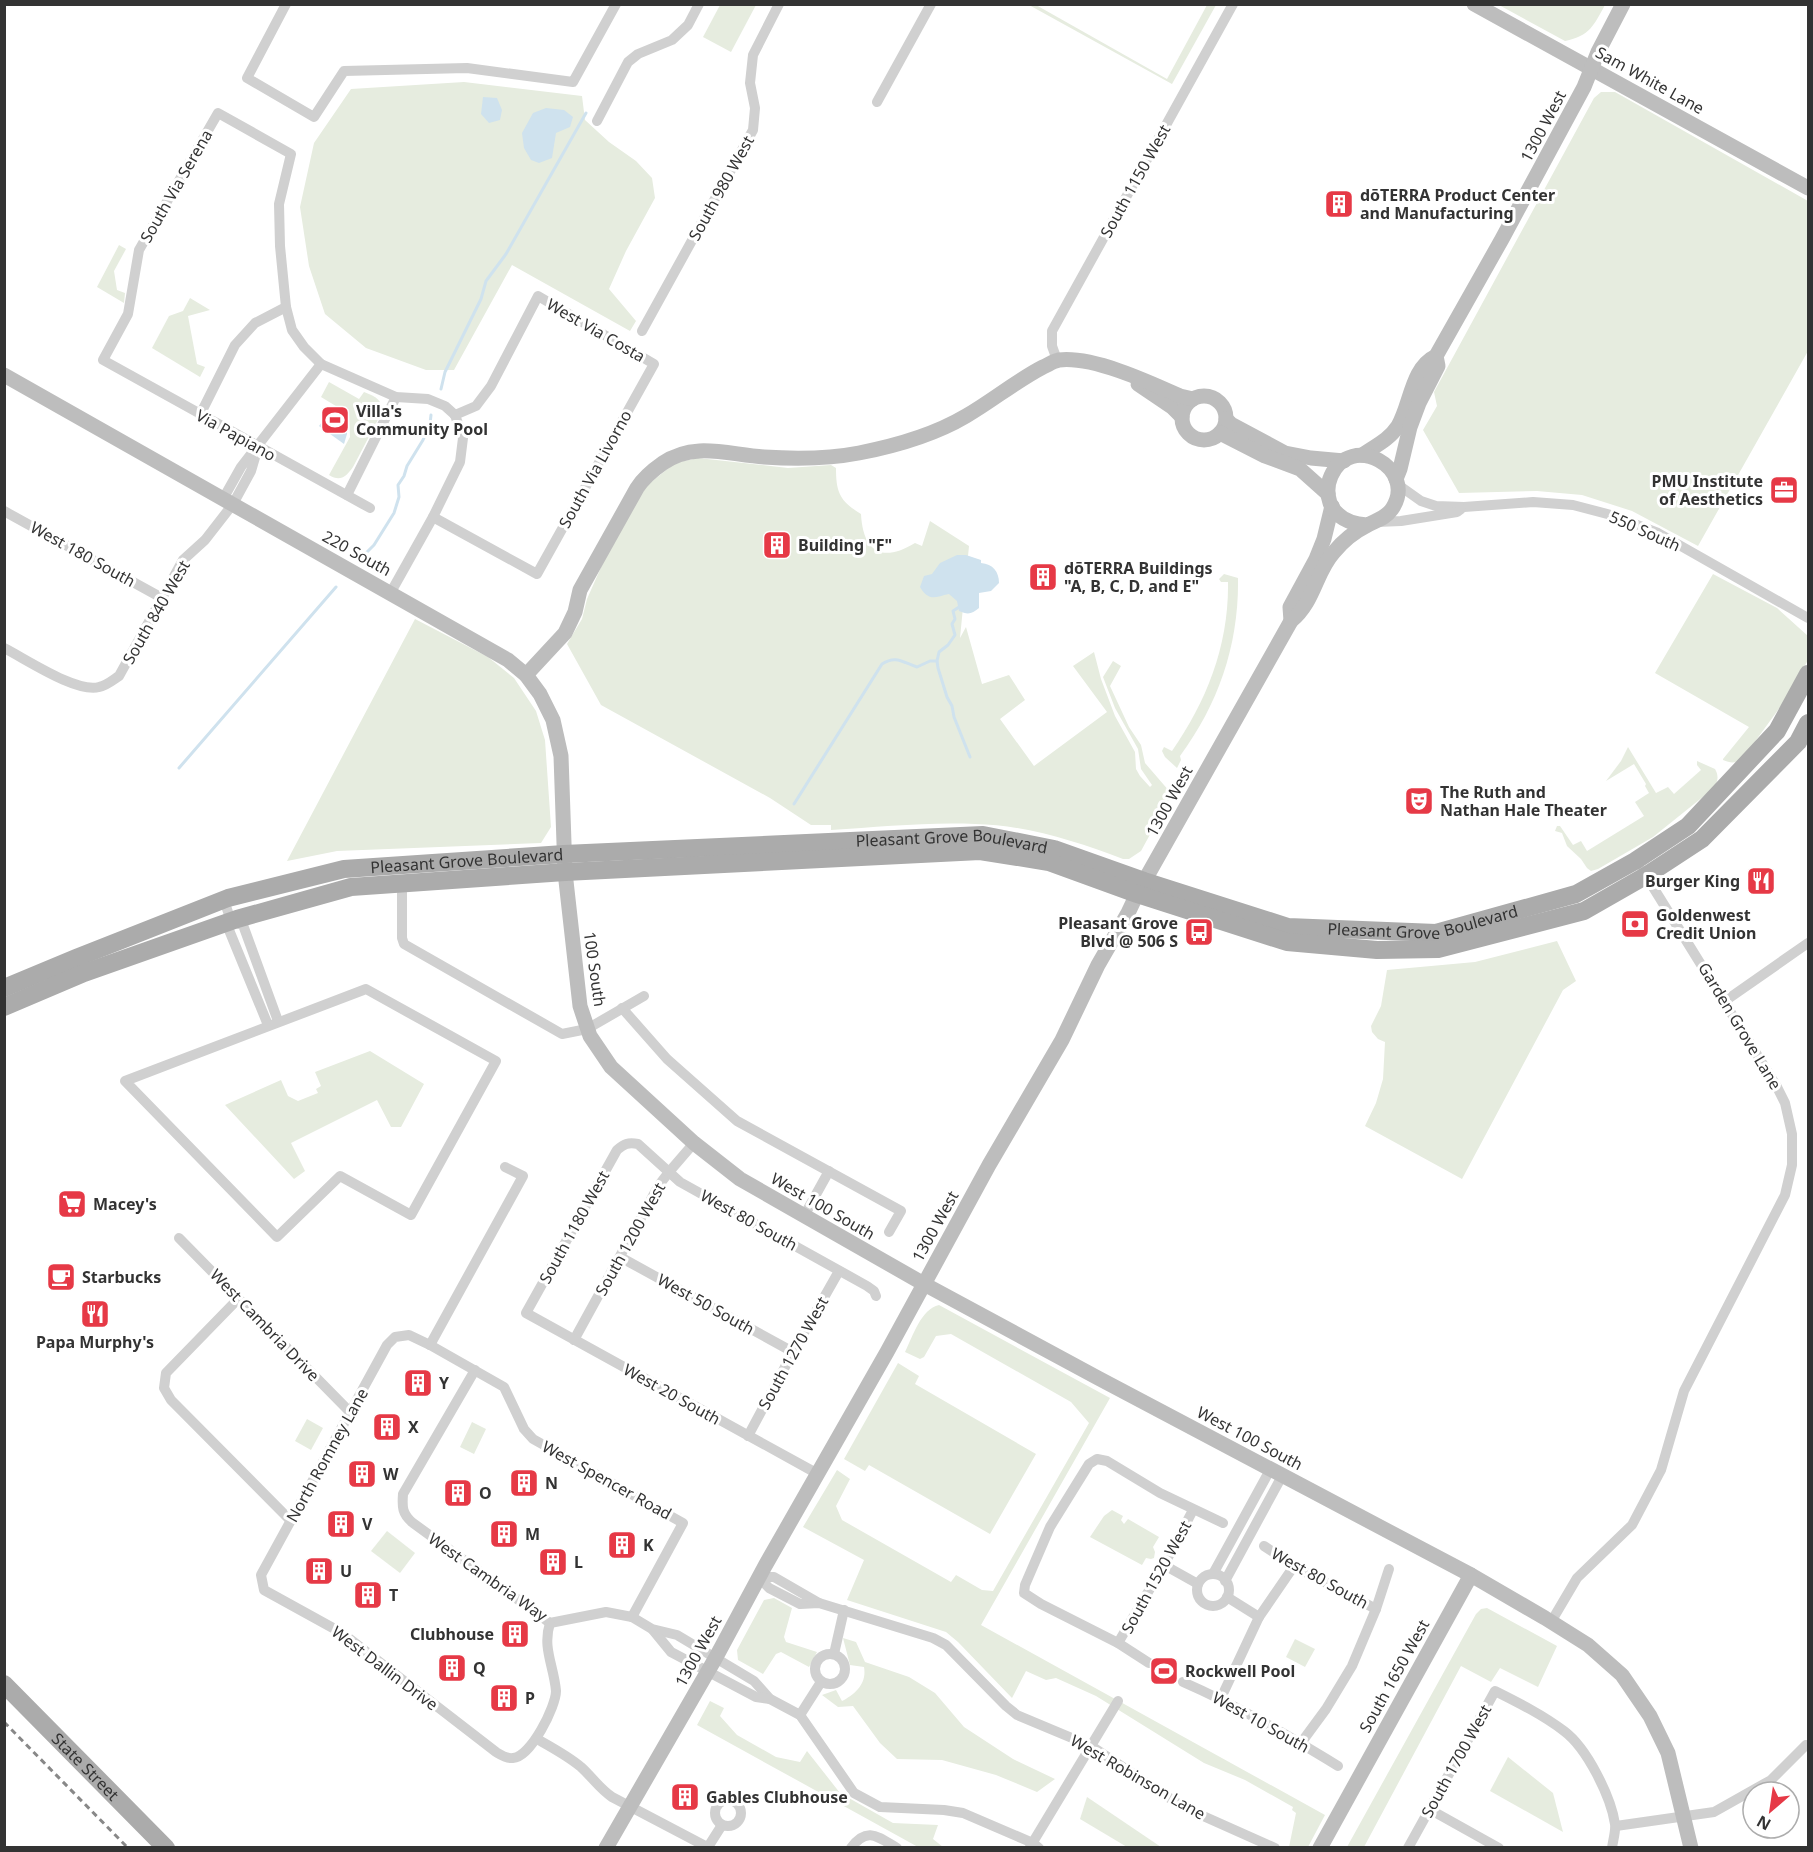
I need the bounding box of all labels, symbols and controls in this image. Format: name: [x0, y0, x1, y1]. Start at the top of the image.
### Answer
street label: Sam White Lane: [1592, 41, 1708, 119]
street label: 1300 West: [1515, 86, 1571, 166]
street label: South 1150 West: [1095, 120, 1175, 241]
street label: South Via Serena: [135, 125, 217, 247]
street label: South 980 West: [683, 131, 759, 244]
place label: dōTERRA Product Center and Manufacturing: [1360, 184, 1555, 224]
building icon: dōTERRA Product Center and Manufacturing: [1323, 188, 1355, 220]
street label: West Via Costa: [543, 293, 649, 367]
place label: Villa's Community Pool: [356, 400, 488, 440]
street label: Via Papiano: [192, 404, 280, 466]
sports icon: Villa's Community Pool: [319, 404, 351, 436]
street label: South Via Livorno: [553, 406, 637, 532]
place label: PMU Institute of Aesthetics: [1651, 470, 1763, 510]
office icon: PMU Institute of Aesthetics: [1768, 474, 1800, 506]
street label: 550 South: [1606, 506, 1684, 556]
street label: West 180 South: [27, 516, 139, 592]
street label: 220 South: [319, 525, 395, 581]
building icon: Building "F": [761, 529, 793, 561]
place label: Building "F": [798, 534, 892, 556]
street label: South 840 West: [117, 556, 195, 668]
place label: dōTERRA Buildings "A, B, C, D, and E": [1064, 557, 1213, 597]
building icon: dōTERRA Buildings "A, B, C, D, and E": [1027, 561, 1059, 593]
street label: 1300 West: [1141, 761, 1198, 840]
place label: The Ruth and Nathan Hale Theater: [1440, 781, 1607, 821]
theatre icon: The Ruth and Nathan Hale Theater: [1403, 785, 1435, 817]
street label: Pleasant Grove Boulevard: [855, 824, 1050, 858]
street label: Pleasant Grove Boulevard: [370, 843, 564, 878]
restaurant icon: Burger King: [1745, 865, 1777, 897]
place label: Burger King: [1645, 870, 1740, 892]
street label: Pleasant Grove Boulevard: [1327, 900, 1520, 944]
place label: Goldenwest Credit Union: [1656, 904, 1756, 944]
bank icon: Goldenwest Credit Union: [1619, 908, 1651, 940]
place label: Pleasant Grove Blvd @ 506 S: [1058, 912, 1178, 952]
bus stop icon: Pleasant Grove Blvd @ 506 S: [1183, 916, 1215, 948]
street label: 100 South: [579, 930, 611, 1008]
street label: Garden Grove Lane: [1693, 958, 1787, 1094]
street label: South 1180 West: [534, 1166, 614, 1287]
street label: West 100 South: [767, 1167, 879, 1245]
street label: South 1200 West: [590, 1178, 670, 1299]
street label: West 80 South: [697, 1184, 801, 1256]
street label: 1300 West: [907, 1186, 964, 1265]
supermarket icon: Macey's: [56, 1188, 88, 1220]
place label: Macey's: [93, 1193, 157, 1215]
cafe icon: Starbucks: [45, 1261, 77, 1293]
street label: West Cambria Drive: [206, 1264, 324, 1386]
place label: Starbucks: [82, 1266, 161, 1288]
street label: West 50 South: [654, 1268, 758, 1340]
street label: South 1270 West: [753, 1292, 833, 1413]
restaurant icon: Papa Murphy's: [79, 1298, 111, 1330]
place label: Papa Murphy's: [36, 1331, 154, 1353]
street label: West 20 South: [620, 1358, 724, 1430]
building icon: Y: [402, 1367, 434, 1399]
place label: Y: [439, 1372, 450, 1394]
street label: North Romney Lane: [281, 1384, 373, 1526]
street label: West 100 South: [1193, 1401, 1307, 1475]
building icon: X: [371, 1411, 403, 1443]
place label: X: [408, 1416, 419, 1438]
street label: West Spencer Road: [538, 1435, 676, 1525]
building icon: W: [346, 1458, 378, 1490]
place label: W: [383, 1463, 399, 1485]
building icon: N: [508, 1467, 540, 1499]
place label: N: [545, 1472, 558, 1494]
building icon: O: [442, 1477, 474, 1509]
place label: O: [479, 1482, 492, 1504]
building icon: V: [325, 1508, 357, 1540]
place label: V: [362, 1513, 373, 1535]
street label: South 1520 West: [1116, 1516, 1196, 1637]
building icon: M: [488, 1518, 520, 1550]
place label: M: [525, 1523, 540, 1545]
street label: West Cambria Way: [424, 1528, 553, 1627]
building icon: K: [606, 1529, 638, 1561]
place label: K: [643, 1534, 654, 1556]
street label: West 80 South: [1268, 1542, 1372, 1614]
building icon: L: [537, 1546, 569, 1578]
place label: L: [574, 1551, 583, 1573]
building icon: U: [303, 1555, 335, 1587]
place label: U: [340, 1560, 352, 1582]
building icon: T: [352, 1579, 384, 1611]
place label: T: [389, 1584, 398, 1606]
street label: 1300 West: [670, 1611, 727, 1690]
street label: South 1650 West: [1354, 1615, 1434, 1736]
building icon: Clubhouse: [499, 1618, 531, 1650]
street label: West Dallin Drive: [327, 1621, 443, 1715]
place label: Clubhouse: [410, 1623, 494, 1645]
building icon: Q: [436, 1652, 468, 1684]
sports icon: Rockwell Pool: [1148, 1655, 1180, 1687]
place label: Q: [473, 1657, 486, 1679]
place label: Rockwell Pool: [1185, 1660, 1295, 1682]
building icon: P: [488, 1682, 520, 1714]
street label: West 10 South: [1209, 1686, 1313, 1758]
place label: P: [525, 1687, 535, 1709]
street label: South 1700 West: [1416, 1700, 1496, 1821]
street label: State Street: [47, 1728, 124, 1805]
street label: West Robinson Lane: [1067, 1729, 1209, 1825]
north arrow: [1741, 1780, 1801, 1840]
building icon: Gables Clubhouse: [669, 1781, 701, 1813]
place label: Gables Clubhouse: [706, 1786, 848, 1808]
text: N: [1753, 1810, 1775, 1836]

